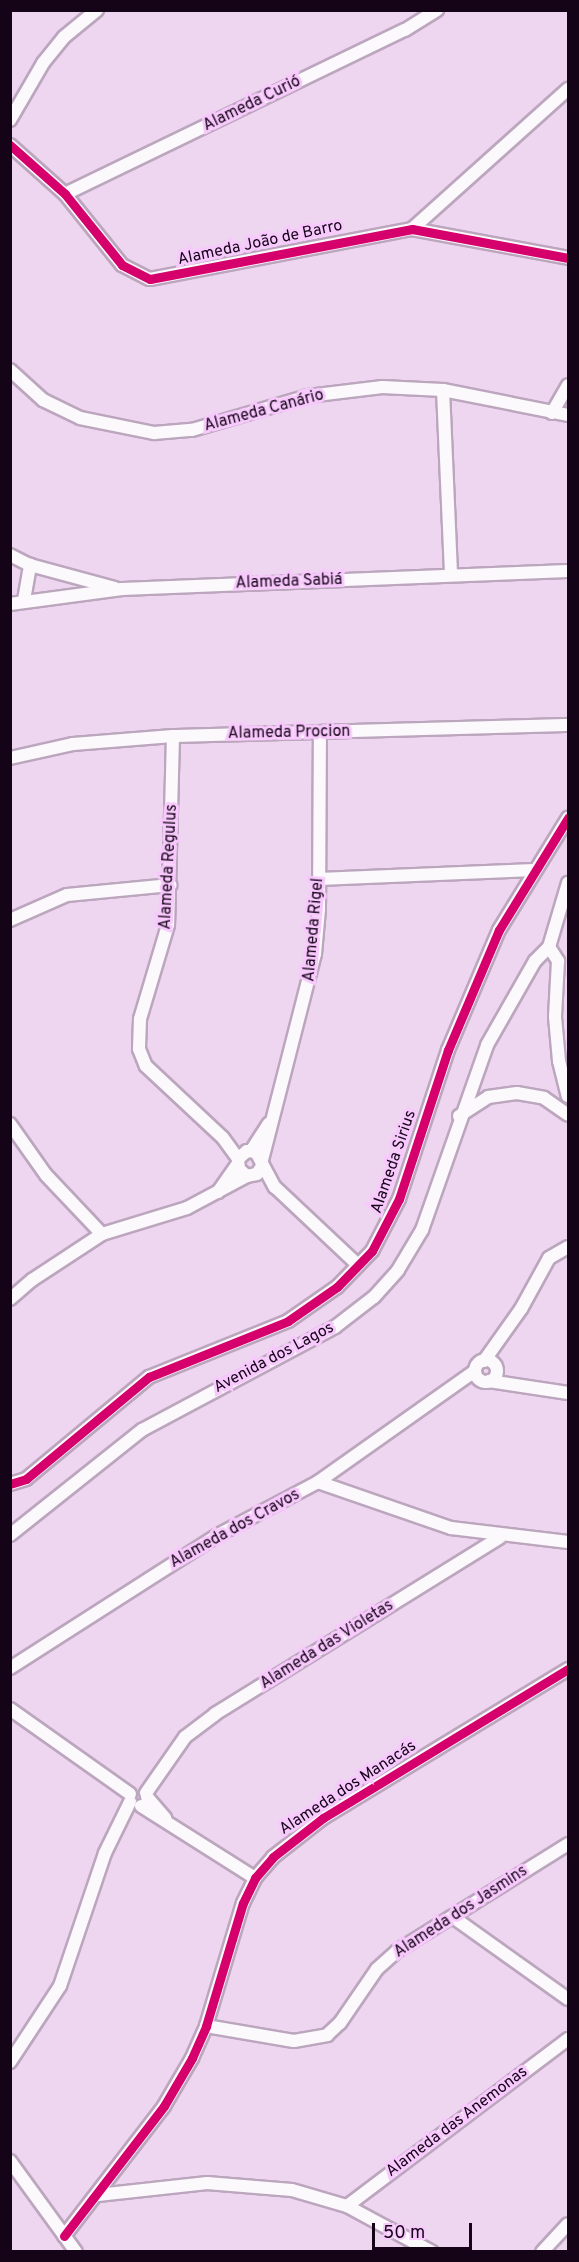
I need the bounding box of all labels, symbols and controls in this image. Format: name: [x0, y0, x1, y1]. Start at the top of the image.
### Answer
street label: Alameda Curió: [200, 72, 304, 136]
street label: Alameda João de Barro: [176, 216, 344, 270]
street label: Alameda Canário: [202, 386, 326, 436]
street label: Alameda Sabiá: [235, 571, 343, 593]
street label: Alameda Procion: [228, 722, 350, 744]
street label: Alameda Regulus: [156, 804, 182, 930]
street label: Alameda Rigel: [300, 877, 328, 983]
street label: Alameda Sirius: [367, 1108, 421, 1216]
street label: Avenida dos Lagos: [211, 1318, 337, 1398]
street label: Alameda dos Cravos: [167, 1485, 303, 1573]
street label: Alameda das Violetas: [257, 1596, 397, 1694]
street label: Alameda dos Manacás: [276, 1737, 420, 1839]
street label: Alameda dos Jasmins: [391, 1862, 531, 1962]
street label: Alameda das Anemonas: [382, 2062, 532, 2182]
scale bar: [375, 2211, 476, 2249]
text: 50 m: [383, 2222, 425, 2245]

